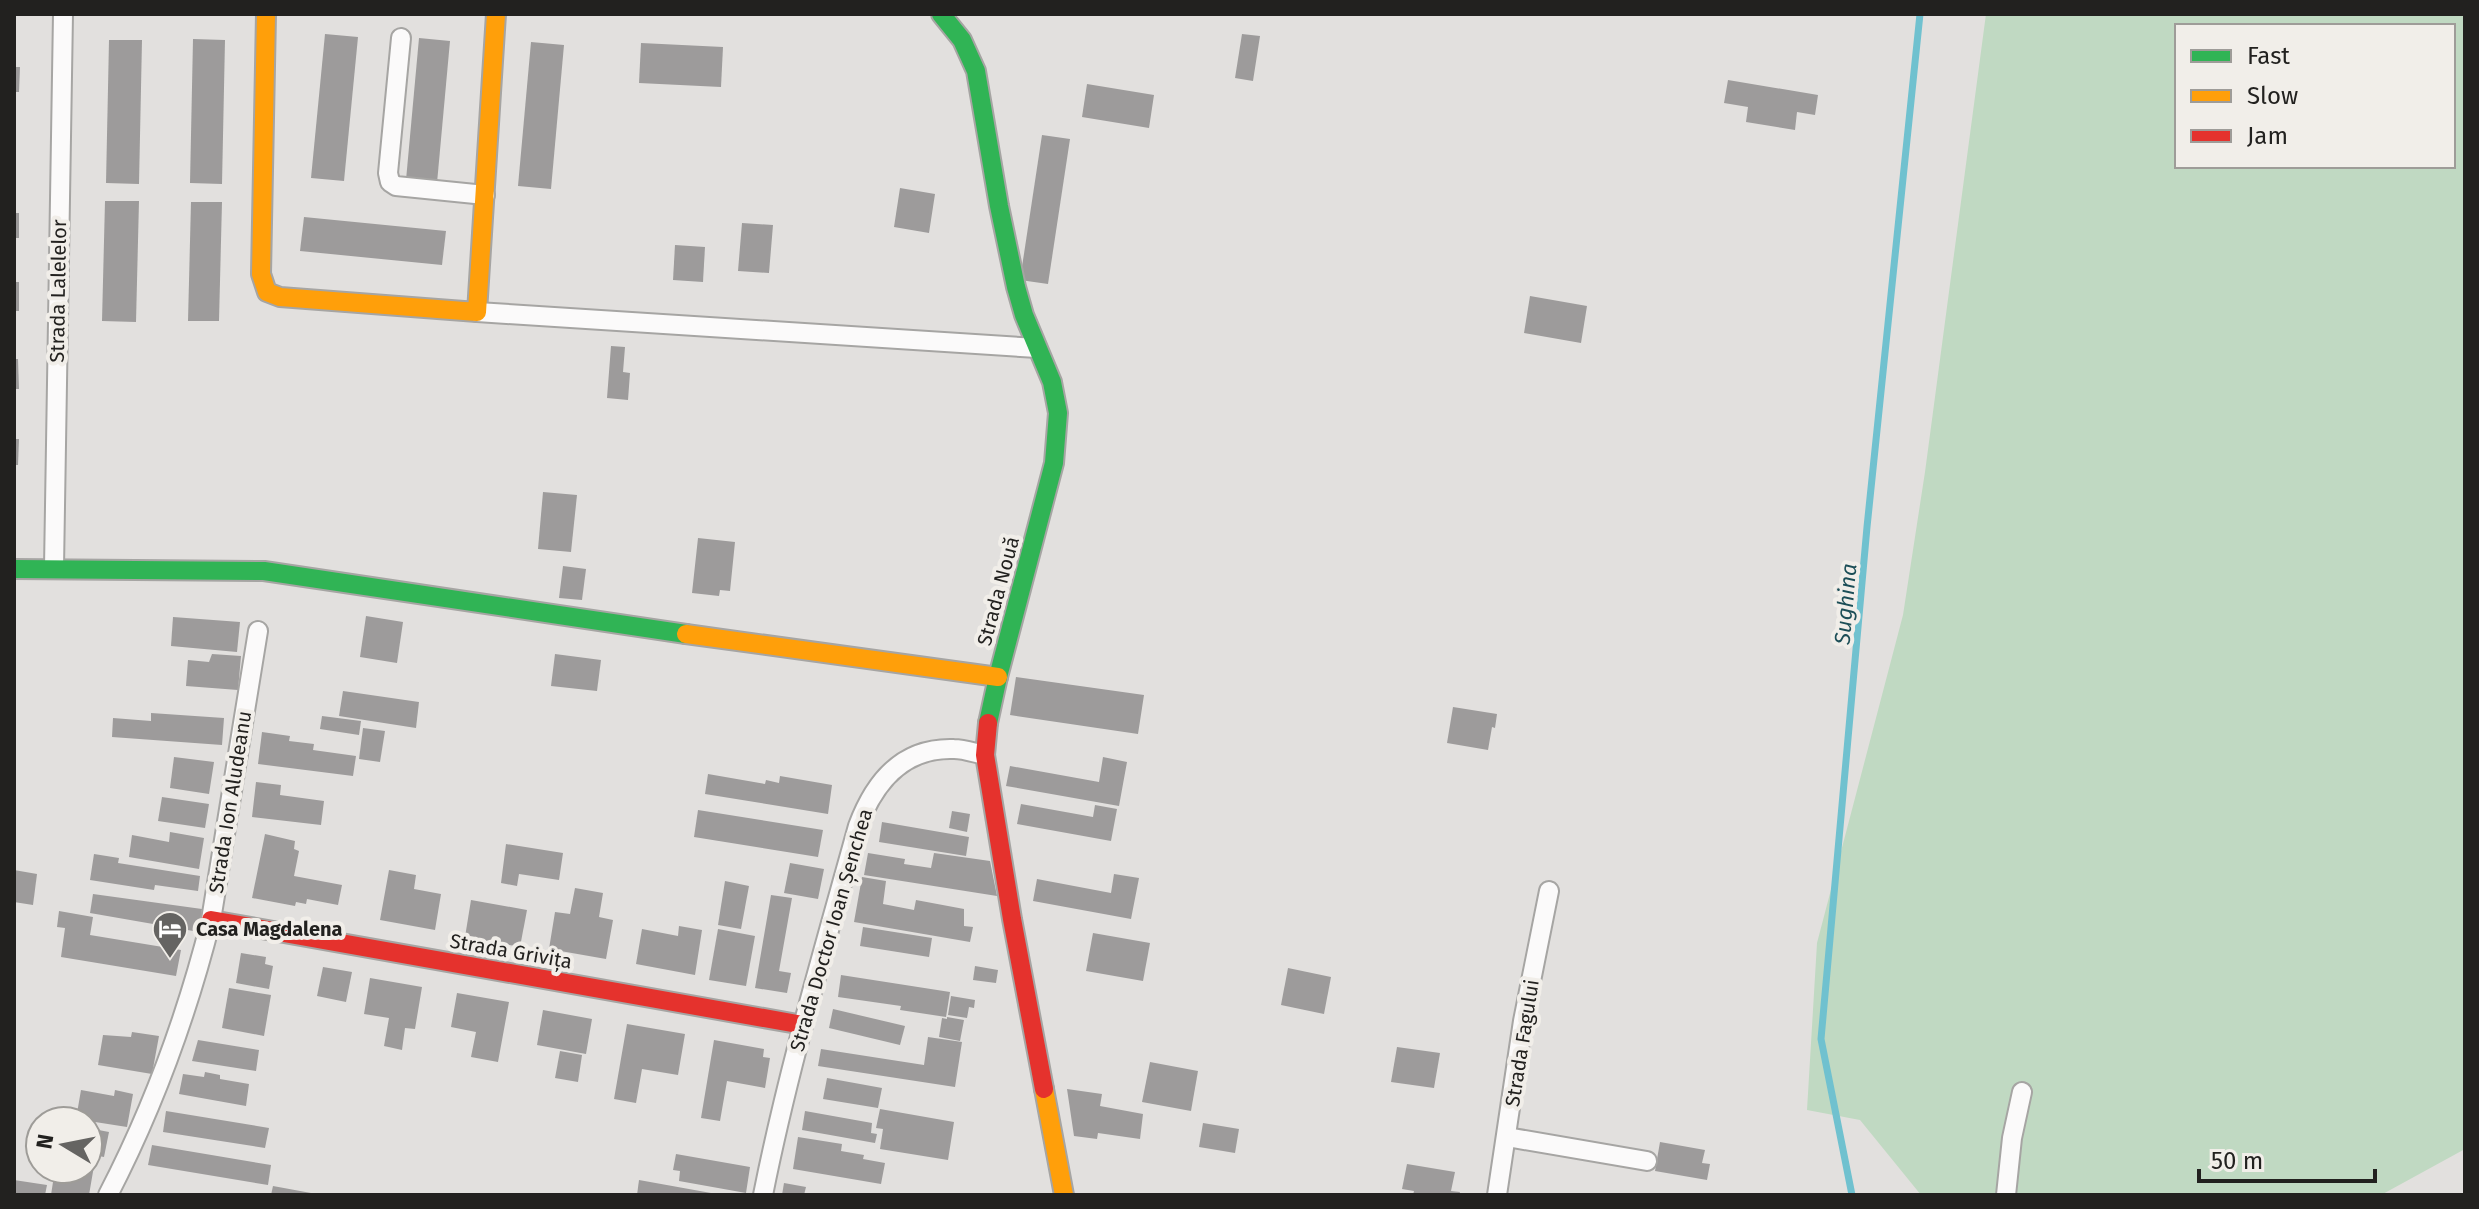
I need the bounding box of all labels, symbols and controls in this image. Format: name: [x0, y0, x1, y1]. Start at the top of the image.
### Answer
legend: [2175, 24, 2455, 168]
text: Fast: [2247, 42, 2290, 70]
text: Slow: [2247, 82, 2298, 110]
text: Jam: [2247, 122, 2288, 150]
street label: Strada Lalelelor: [45, 219, 71, 363]
street label: Strada Nouă: [972, 534, 1024, 648]
water label: Sughina: [1828, 562, 1862, 647]
street label: Strada Ion Aludeanu: [204, 709, 256, 895]
street label: Strada Doctor Ioan Șenchea: [785, 806, 878, 1054]
hotel icon: Casa Magdalena: [151, 910, 189, 960]
place label: Casa Magdalena: [196, 917, 342, 941]
street label: Strada Grivița: [448, 928, 574, 975]
street label: Strada Fagului: [1500, 978, 1544, 1108]
north arrow: [24, 1105, 104, 1185]
text: N: [30, 1132, 59, 1151]
scale bar: [2199, 1133, 2375, 1183]
text: 50 m: [2211, 1147, 2263, 1175]

